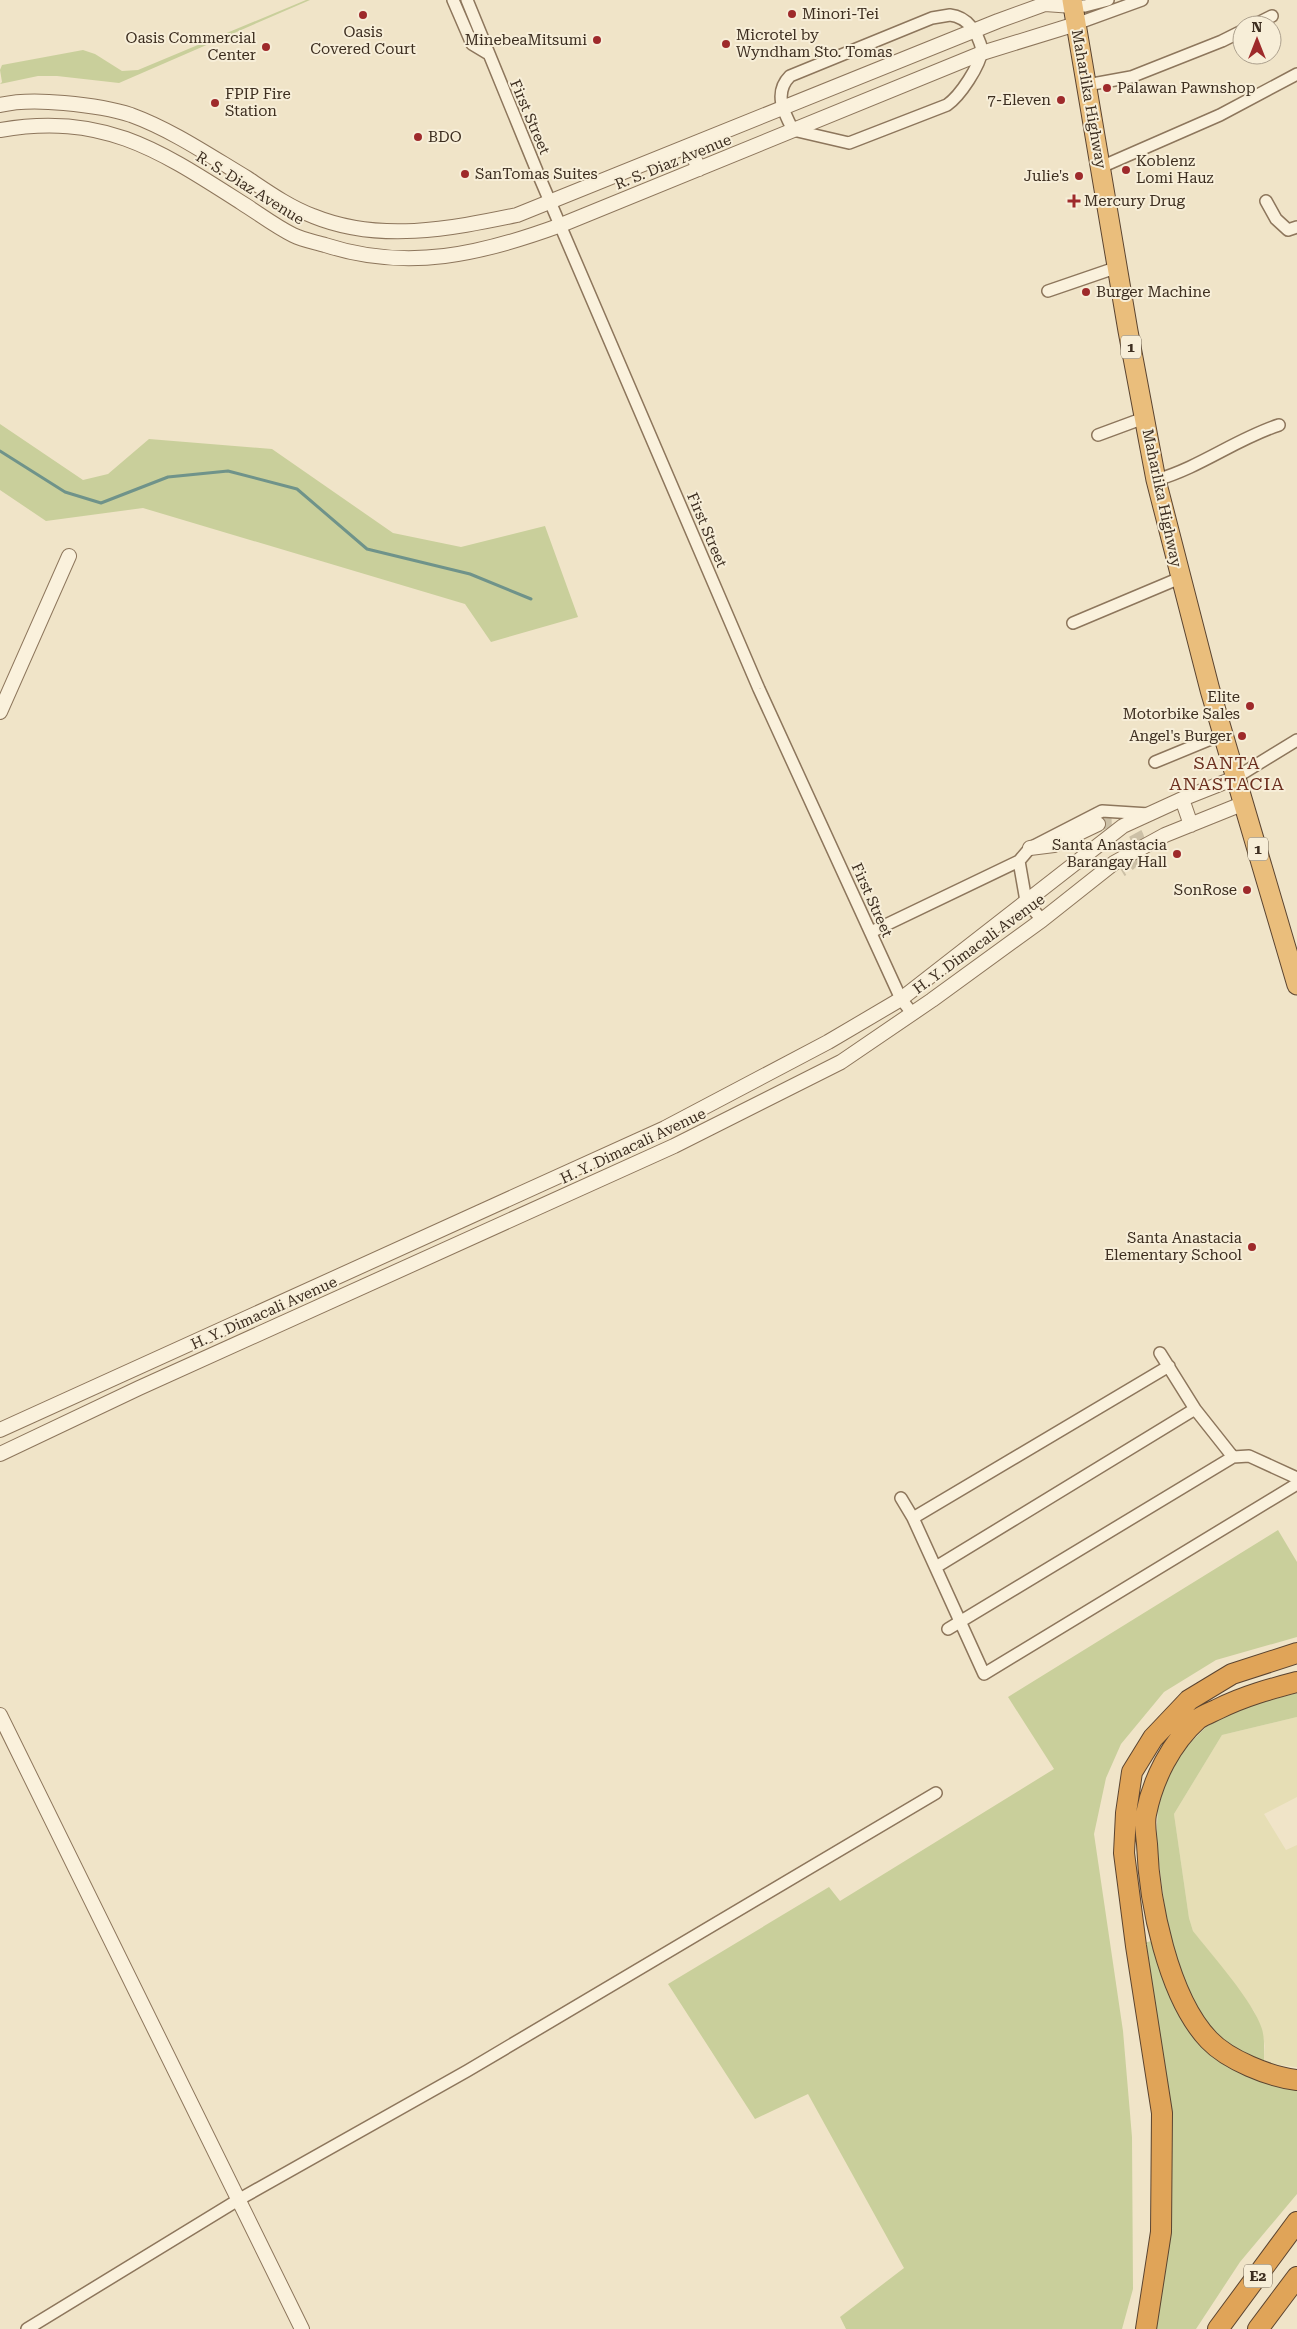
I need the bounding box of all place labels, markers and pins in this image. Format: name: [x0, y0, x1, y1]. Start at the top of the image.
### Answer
place label: Minori-Tei: [802, 5, 879, 23]
marker: Minori-Tei: [786, 8, 798, 20]
marker: Oasis Covered Court: [357, 9, 369, 21]
place label: Oasis Covered Court: [310, 23, 416, 58]
place label: Microtel by Wyndham Sto. Tomas: [736, 26, 892, 61]
place label: Oasis Commercial Center: [125, 29, 256, 64]
place label: MinebeaMitsumi: [465, 31, 587, 49]
marker: MinebeaMitsumi: [591, 34, 603, 46]
marker: Microtel by Wyndham Sto. Tomas: [720, 38, 732, 50]
marker: Oasis Commercial Center: [260, 41, 272, 53]
place label: Palawan Pawnshop: [1117, 79, 1256, 97]
marker: Palawan Pawnshop: [1101, 82, 1113, 94]
place label: FPIP Fire Station: [225, 85, 291, 120]
place label: 7-Eleven: [987, 91, 1051, 109]
marker: 7-Eleven: [1055, 94, 1067, 106]
marker: FPIP Fire Station: [209, 97, 221, 109]
place label: BDO: [428, 128, 462, 146]
marker: BDO: [412, 131, 424, 143]
place label: Koblenz Lomi Hauz: [1136, 152, 1214, 187]
marker: Koblenz Lomi Hauz: [1120, 164, 1132, 176]
place label: SanTomas Suites: [475, 165, 598, 183]
place label: Julie's: [1024, 167, 1069, 185]
marker: SanTomas Suites: [459, 168, 471, 180]
marker: Julie's: [1073, 170, 1085, 182]
place label: Mercury Drug: [1084, 192, 1185, 210]
marker: Mercury Drug: [1068, 195, 1080, 207]
place label: Burger Machine: [1096, 283, 1210, 301]
marker: Burger Machine: [1080, 286, 1092, 298]
place label: Elite Motorbike Sales: [1123, 688, 1240, 723]
marker: Elite Motorbike Sales: [1244, 700, 1256, 712]
place label: Angel's Burger: [1129, 727, 1232, 745]
marker: Angel's Burger: [1236, 730, 1248, 742]
place label: Santa Anastacia Barangay Hall: [1052, 836, 1167, 871]
marker: Santa Anastacia Barangay Hall: [1171, 848, 1183, 860]
place label: SonRose: [1174, 881, 1237, 899]
marker: SonRose: [1241, 884, 1253, 896]
place label: Santa Anastacia Elementary School: [1104, 1229, 1242, 1264]
marker: Santa Anastacia Elementary School: [1246, 1241, 1258, 1253]

